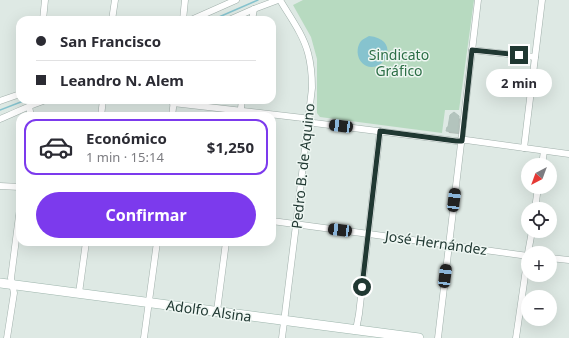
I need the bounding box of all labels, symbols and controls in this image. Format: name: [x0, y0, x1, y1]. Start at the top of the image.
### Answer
text: San Francisco: [60, 31, 161, 51]
park label: Sindicato Gráfico: [369, 45, 429, 80]
route end: [510, 46, 528, 64]
callout: 2 min: [486, 69, 552, 97]
text: Leandro N. Alem: [60, 70, 184, 90]
text: 2 min: [501, 74, 537, 92]
street label: Pedro B. de Aquino: [286, 102, 319, 230]
car: [328, 119, 354, 133]
text: Económico: [86, 128, 167, 148]
icon: car: [38, 129, 74, 165]
text: $1,250: [207, 137, 254, 157]
text: 1 min · 15:14: [86, 148, 164, 166]
north arrow: [521, 158, 557, 194]
map controls: [521, 158, 557, 326]
car: [447, 187, 461, 213]
button: Confirmar: [36, 192, 256, 238]
button: locate: [521, 202, 557, 238]
car: [327, 223, 353, 237]
street label: José Hernández: [382, 226, 489, 259]
button: +: [521, 246, 557, 282]
car: [438, 263, 452, 289]
route start: [353, 278, 371, 296]
button: −: [521, 290, 557, 326]
street label: Adolfo Alsina: [165, 295, 253, 326]

